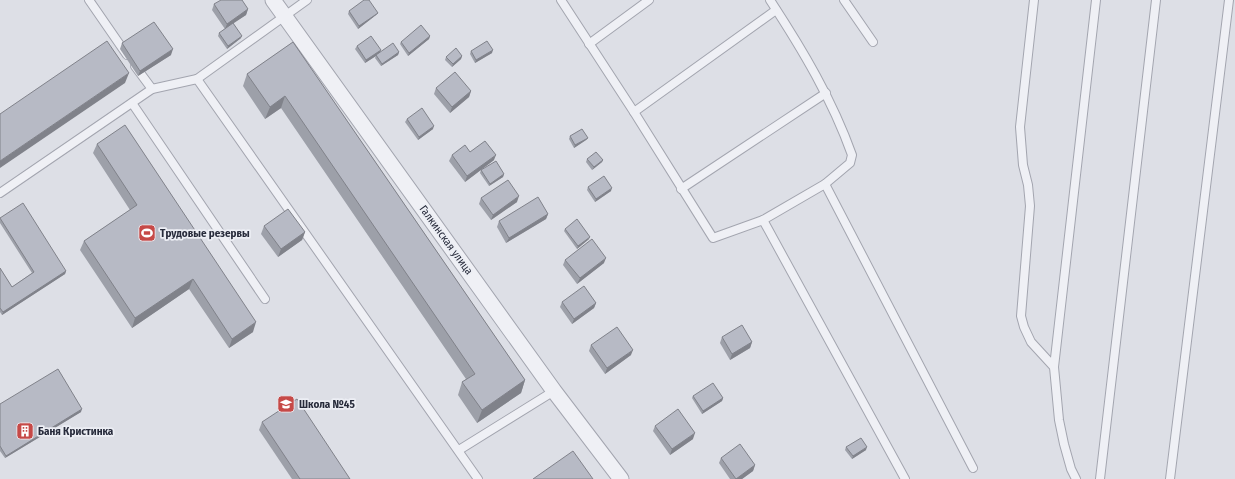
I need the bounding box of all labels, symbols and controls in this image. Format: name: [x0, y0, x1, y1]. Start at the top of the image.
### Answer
street label: Галкинская улица: [416, 203, 476, 277]
sports icon: Трудовые резервы: [137, 223, 157, 243]
place label: Трудовые резервы: [160, 227, 250, 240]
school or university icon: Школа №45: [276, 394, 296, 414]
place label: Школа №45: [299, 398, 355, 411]
building icon: Баня Кристинка: [15, 421, 35, 441]
place label: Баня Кристинка: [38, 425, 114, 438]

